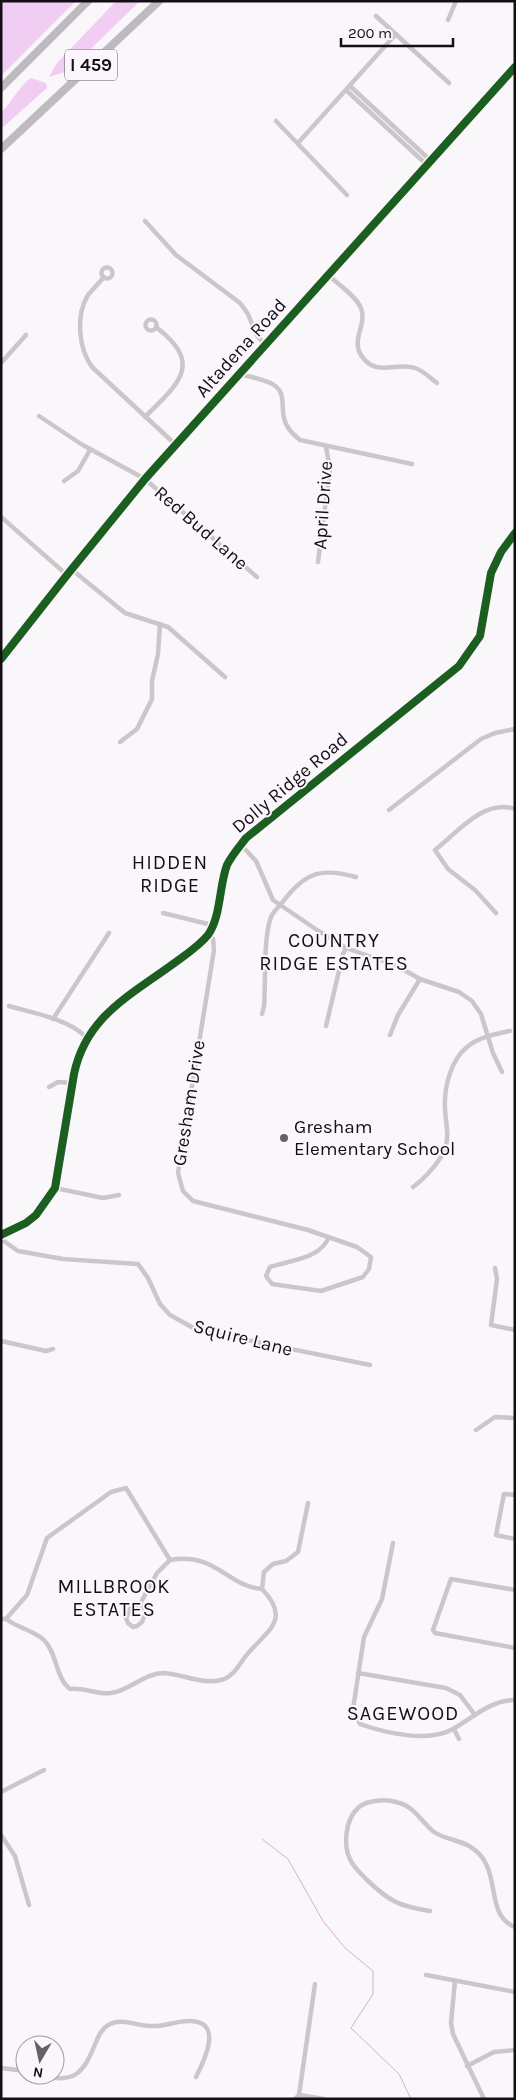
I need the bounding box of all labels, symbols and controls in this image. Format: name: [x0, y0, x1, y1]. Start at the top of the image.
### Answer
scale bar: [341, 15, 454, 47]
text: 200 m: [348, 24, 392, 42]
road number: I 459: [65, 50, 117, 80]
street label: Altadena Road: [191, 294, 291, 402]
street label: April Drive: [309, 460, 337, 550]
street label: Red Bud Lane: [150, 481, 252, 575]
street label: Dolly Ridge Road: [228, 728, 352, 838]
district label: HIDDEN RIDGE: [132, 851, 208, 897]
district label: COUNTRY RIDGE ESTATES: [259, 929, 409, 975]
street label: Gresham Drive: [168, 1038, 210, 1168]
place label: Gresham Elementary School: [294, 1116, 455, 1160]
marker: Gresham Elementary School: [278, 1132, 290, 1144]
street label: Squire Lane: [191, 1315, 295, 1361]
district label: MILLBROOK ESTATES: [58, 1575, 170, 1621]
district label: SAGEWOOD: [347, 1702, 459, 1725]
north arrow: [15, 2035, 65, 2085]
text: N: [32, 2063, 44, 2082]

